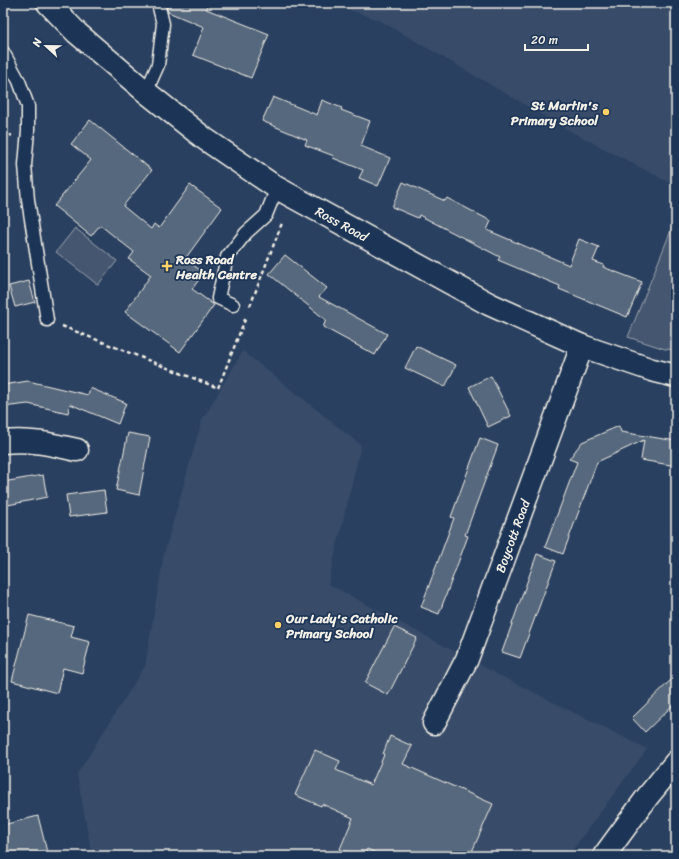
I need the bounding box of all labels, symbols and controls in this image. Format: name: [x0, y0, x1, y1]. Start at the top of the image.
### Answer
north arrow: [26, 26, 66, 66]
scale bar: [525, 26, 588, 52]
text: 20 m: [531, 29, 558, 51]
text: N: [27, 35, 48, 50]
place label: St Martin's Primary School: [511, 94, 599, 132]
marker: St Martin's Primary School: [601, 107, 611, 117]
street label: Ross Road: [311, 200, 374, 248]
place label: Ross Road Health Centre: [175, 248, 257, 286]
marker: Ross Road Health Centre: [161, 260, 173, 272]
street label: Boycott Road: [489, 495, 537, 576]
place label: Our Lady's Catholic Primary School: [285, 607, 398, 645]
marker: Our Lady's Catholic Primary School: [273, 620, 283, 630]

